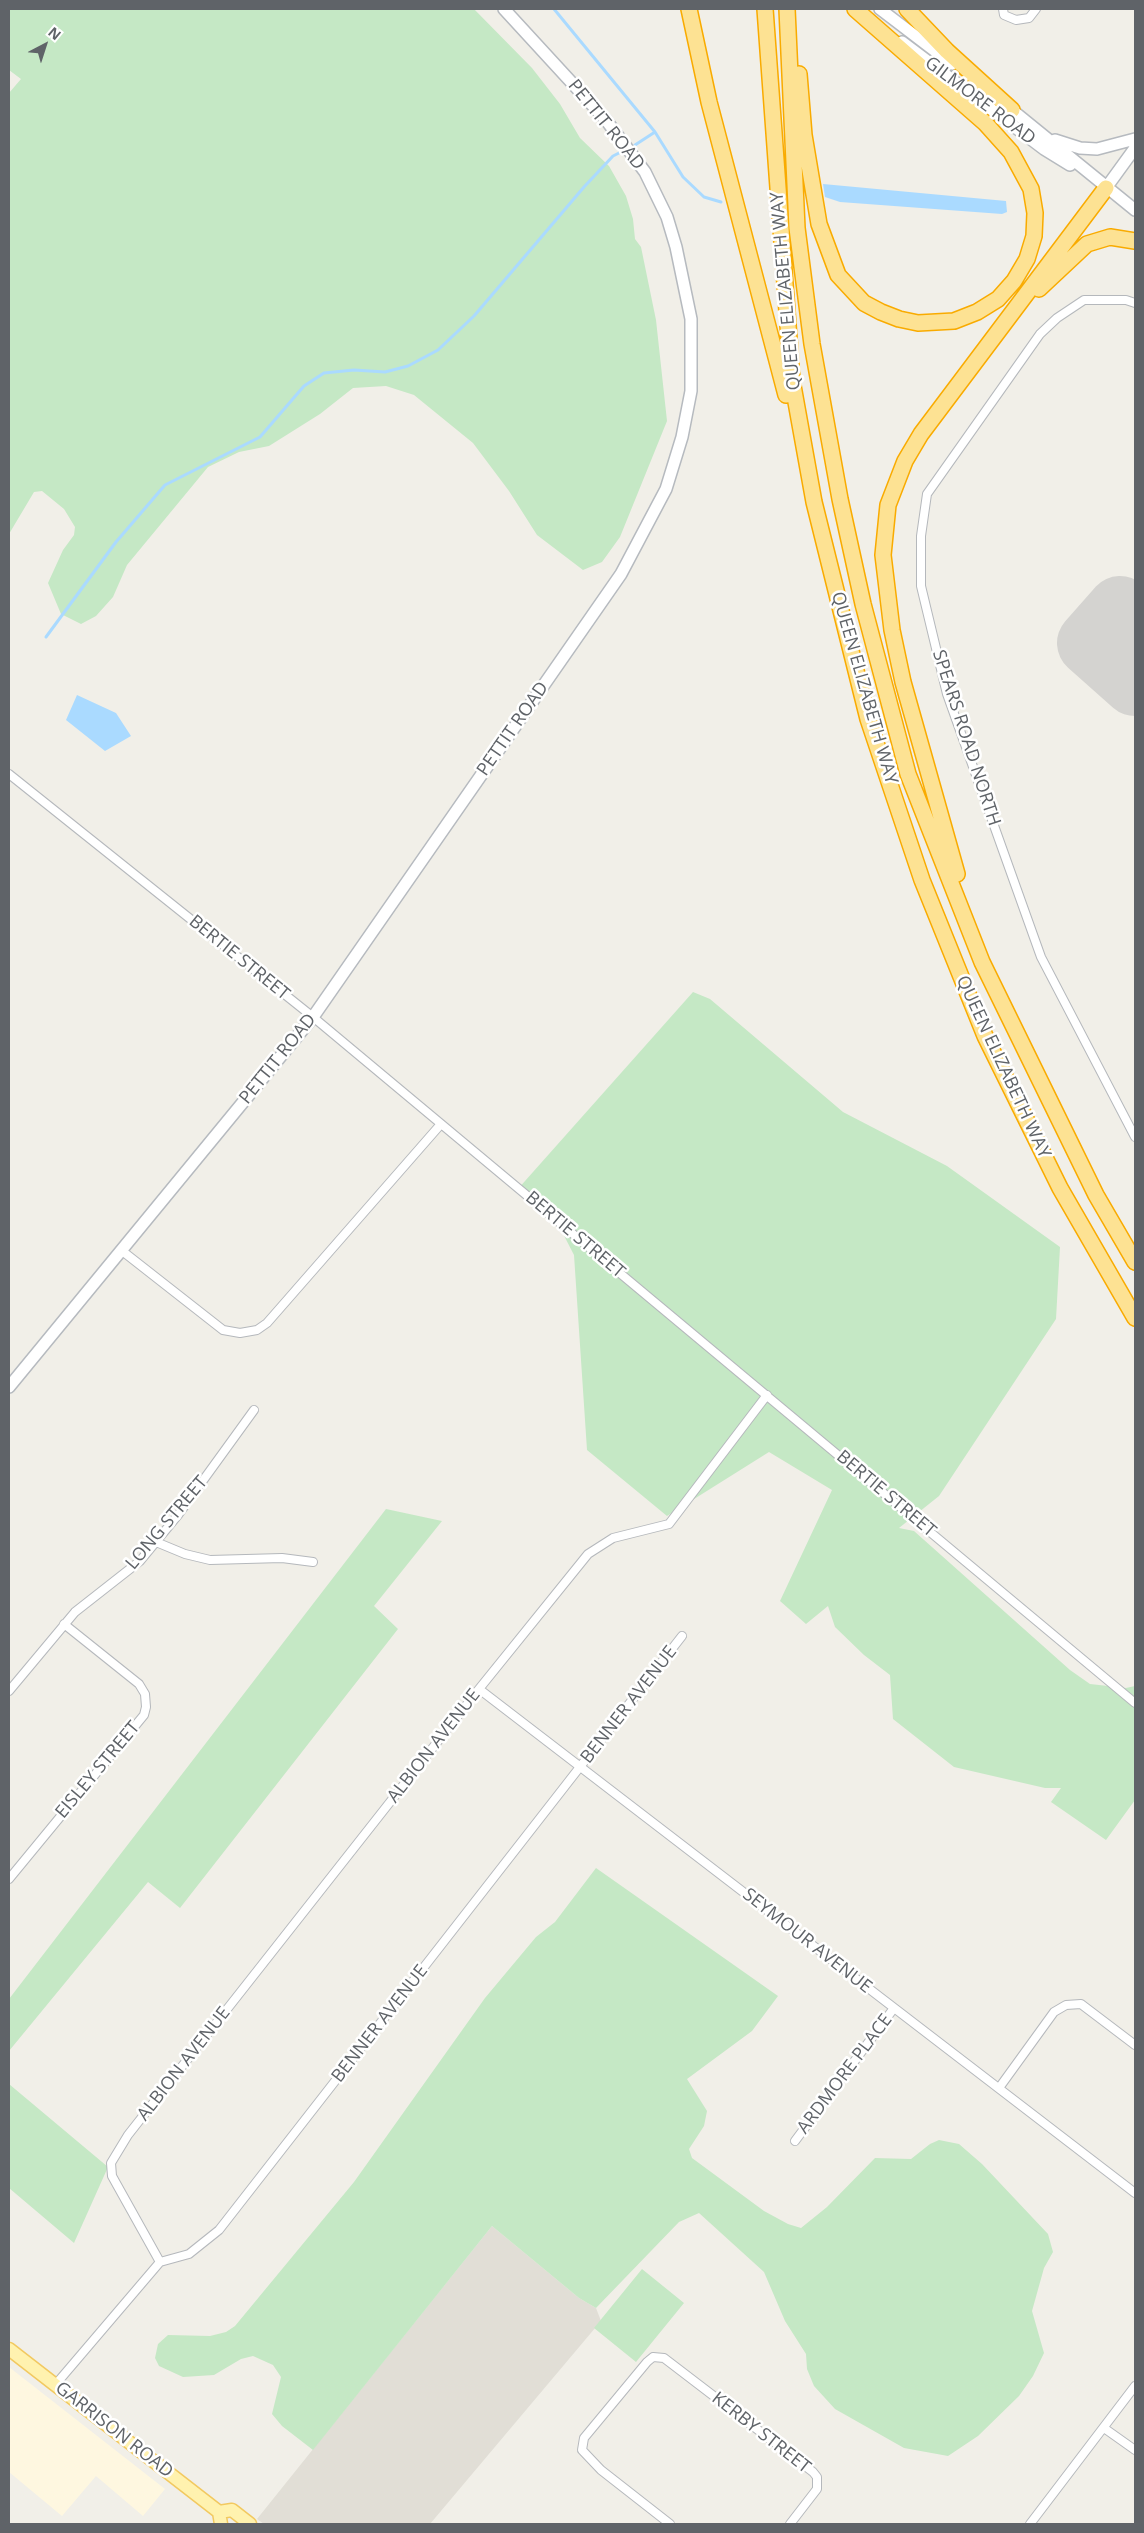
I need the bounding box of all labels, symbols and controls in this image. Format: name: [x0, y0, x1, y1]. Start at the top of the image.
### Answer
north arrow: [20, 20, 70, 70]
text: N: [44, 22, 65, 44]
street label: GILMORE ROAD: [920, 52, 1040, 150]
street label: PETTIT ROAD: [563, 76, 649, 174]
street label: QUEEN ELIZABETH WAY: [767, 191, 805, 391]
street label: QUEEN ELIZABETH WAY: [826, 589, 902, 787]
street label: SPEARS ROAD NORTH: [927, 647, 1005, 829]
street label: PETTIT ROAD: [473, 678, 553, 780]
street label: BERTIE STREET: [184, 911, 294, 1005]
street label: QUEEN ELIZABETH WAY: [951, 972, 1055, 1162]
street label: PETTIT ROAD: [235, 1010, 321, 1108]
street label: BERTIE STREET: [521, 1187, 629, 1283]
street label: BERTIE STREET: [832, 1446, 940, 1542]
street label: LONG STREET: [122, 1472, 212, 1574]
street label: BENNER AVENUE: [576, 1642, 682, 1768]
street label: ALBION AVENUE: [383, 1685, 485, 1807]
street label: EISLEY STREET: [51, 1717, 145, 1823]
street label: SEYMOUR AVENUE: [738, 1884, 876, 1998]
street label: BENNER AVENUE: [327, 1961, 433, 2087]
street label: ALBION AVENUE: [133, 2003, 235, 2125]
street label: ARDMORE PLACE: [793, 2010, 897, 2138]
street label: GARRISON ROAD: [51, 2377, 177, 2483]
street label: KERBY STREET: [707, 2388, 815, 2478]

